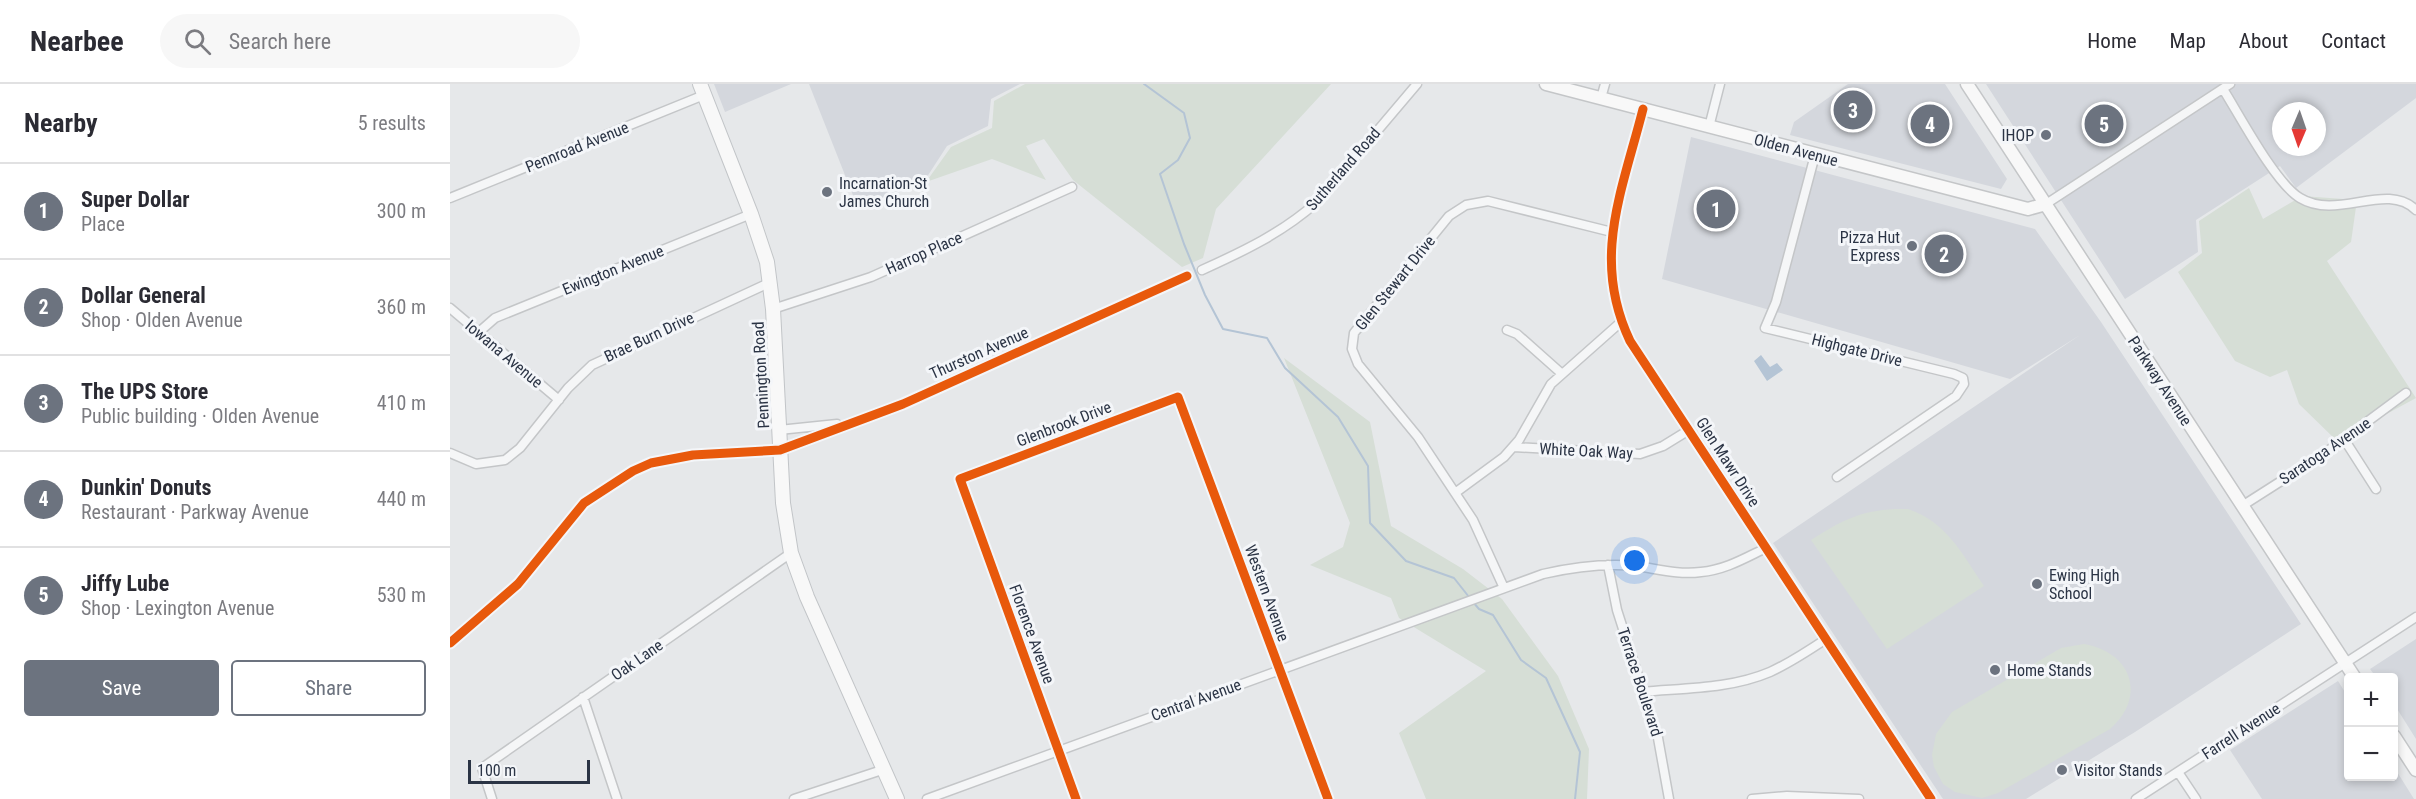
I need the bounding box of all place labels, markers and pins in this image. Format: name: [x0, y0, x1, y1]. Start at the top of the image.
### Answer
pin: 3: [1834, 87, 1872, 132]
pin: 4: [1910, 102, 1950, 147]
pin: 5: [2084, 102, 2124, 147]
place label: IHOP: [2002, 126, 2034, 145]
marker: IHOP: [2039, 128, 2053, 142]
place label: Incarnation-St James Church: [839, 174, 929, 211]
marker: Incarnation-St James Church: [820, 185, 834, 199]
pin: 1: [1696, 186, 1736, 232]
place label: Pizza Hut Express: [1840, 228, 1900, 265]
pin: 2: [1924, 232, 1964, 276]
marker: Pizza Hut Express: [1905, 239, 1919, 253]
place label: Ewing High School: [2049, 566, 2119, 603]
marker: Ewing High School: [2030, 577, 2044, 591]
place label: Home Stands: [2007, 661, 2092, 680]
marker: Home Stands: [1988, 663, 2002, 677]
place label: Visitor Stands: [2074, 761, 2162, 780]
marker: Visitor Stands: [2055, 763, 2069, 777]

